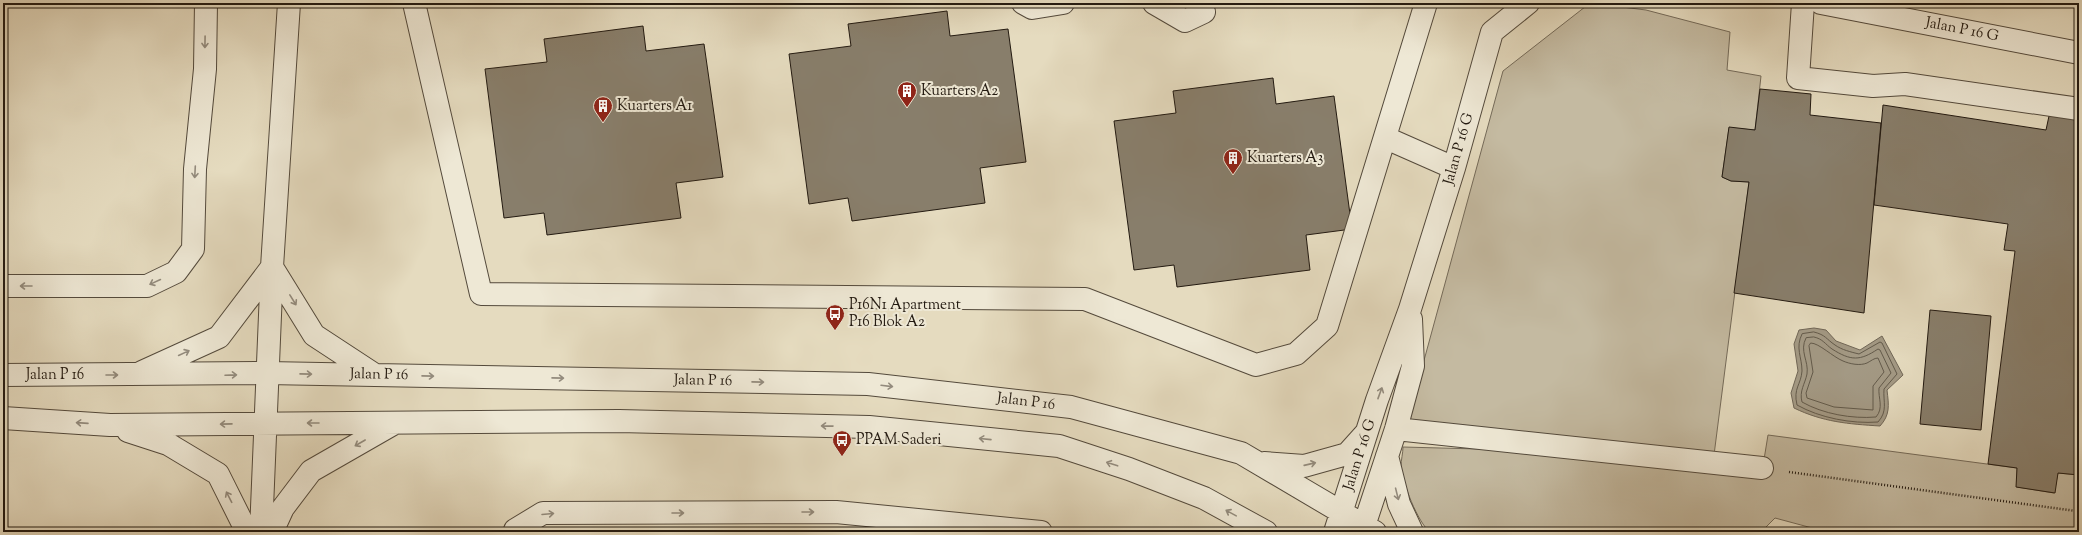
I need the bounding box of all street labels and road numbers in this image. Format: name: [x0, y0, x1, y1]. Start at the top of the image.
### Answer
street label: Jalan P 16 G: [1923, 12, 2000, 47]
street label: Jalan P 16 G: [1438, 110, 1479, 188]
street label: Jalan P 16: [349, 364, 408, 386]
street label: Jalan P 16: [25, 365, 84, 386]
street label: Jalan P 16: [673, 370, 732, 392]
street label: Jalan P 16: [995, 388, 1056, 416]
street label: Jalan P 16 G: [1338, 417, 1381, 494]

